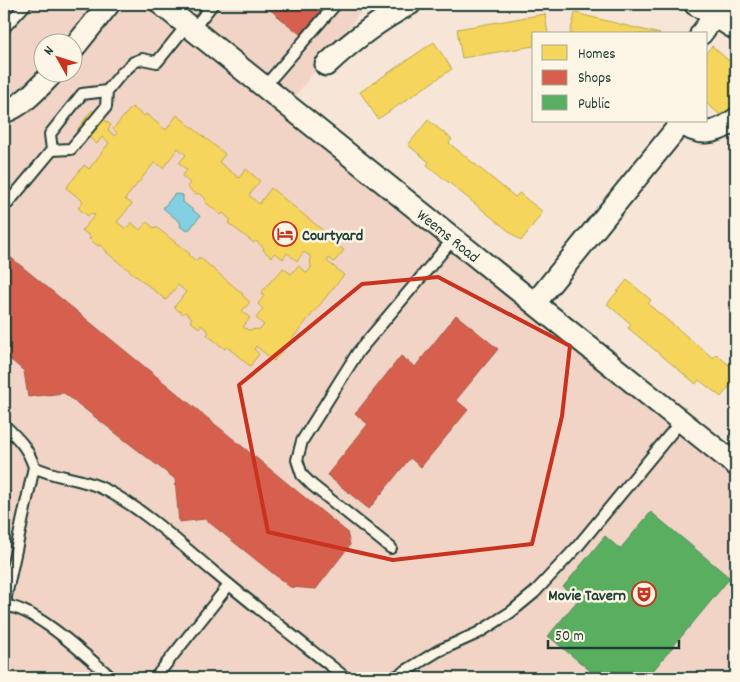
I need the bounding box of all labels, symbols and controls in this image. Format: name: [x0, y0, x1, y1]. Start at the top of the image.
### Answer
north arrow: [32, 32, 82, 82]
legend: [532, 32, 708, 122]
text: N: [40, 42, 59, 60]
text: Homes: [578, 44, 616, 66]
text: Shops: [578, 68, 611, 90]
text: Public: [578, 94, 610, 116]
street label: Weems Road: [411, 204, 484, 269]
hotel icon: Courtyard: [272, 221, 298, 247]
place label: Courtyard: [302, 225, 363, 248]
theatre icon: Movie Tavern: [631, 581, 657, 607]
place label: Movie Tavern: [548, 585, 626, 608]
scale bar: [548, 617, 679, 649]
text: 50 m: [555, 626, 584, 648]

